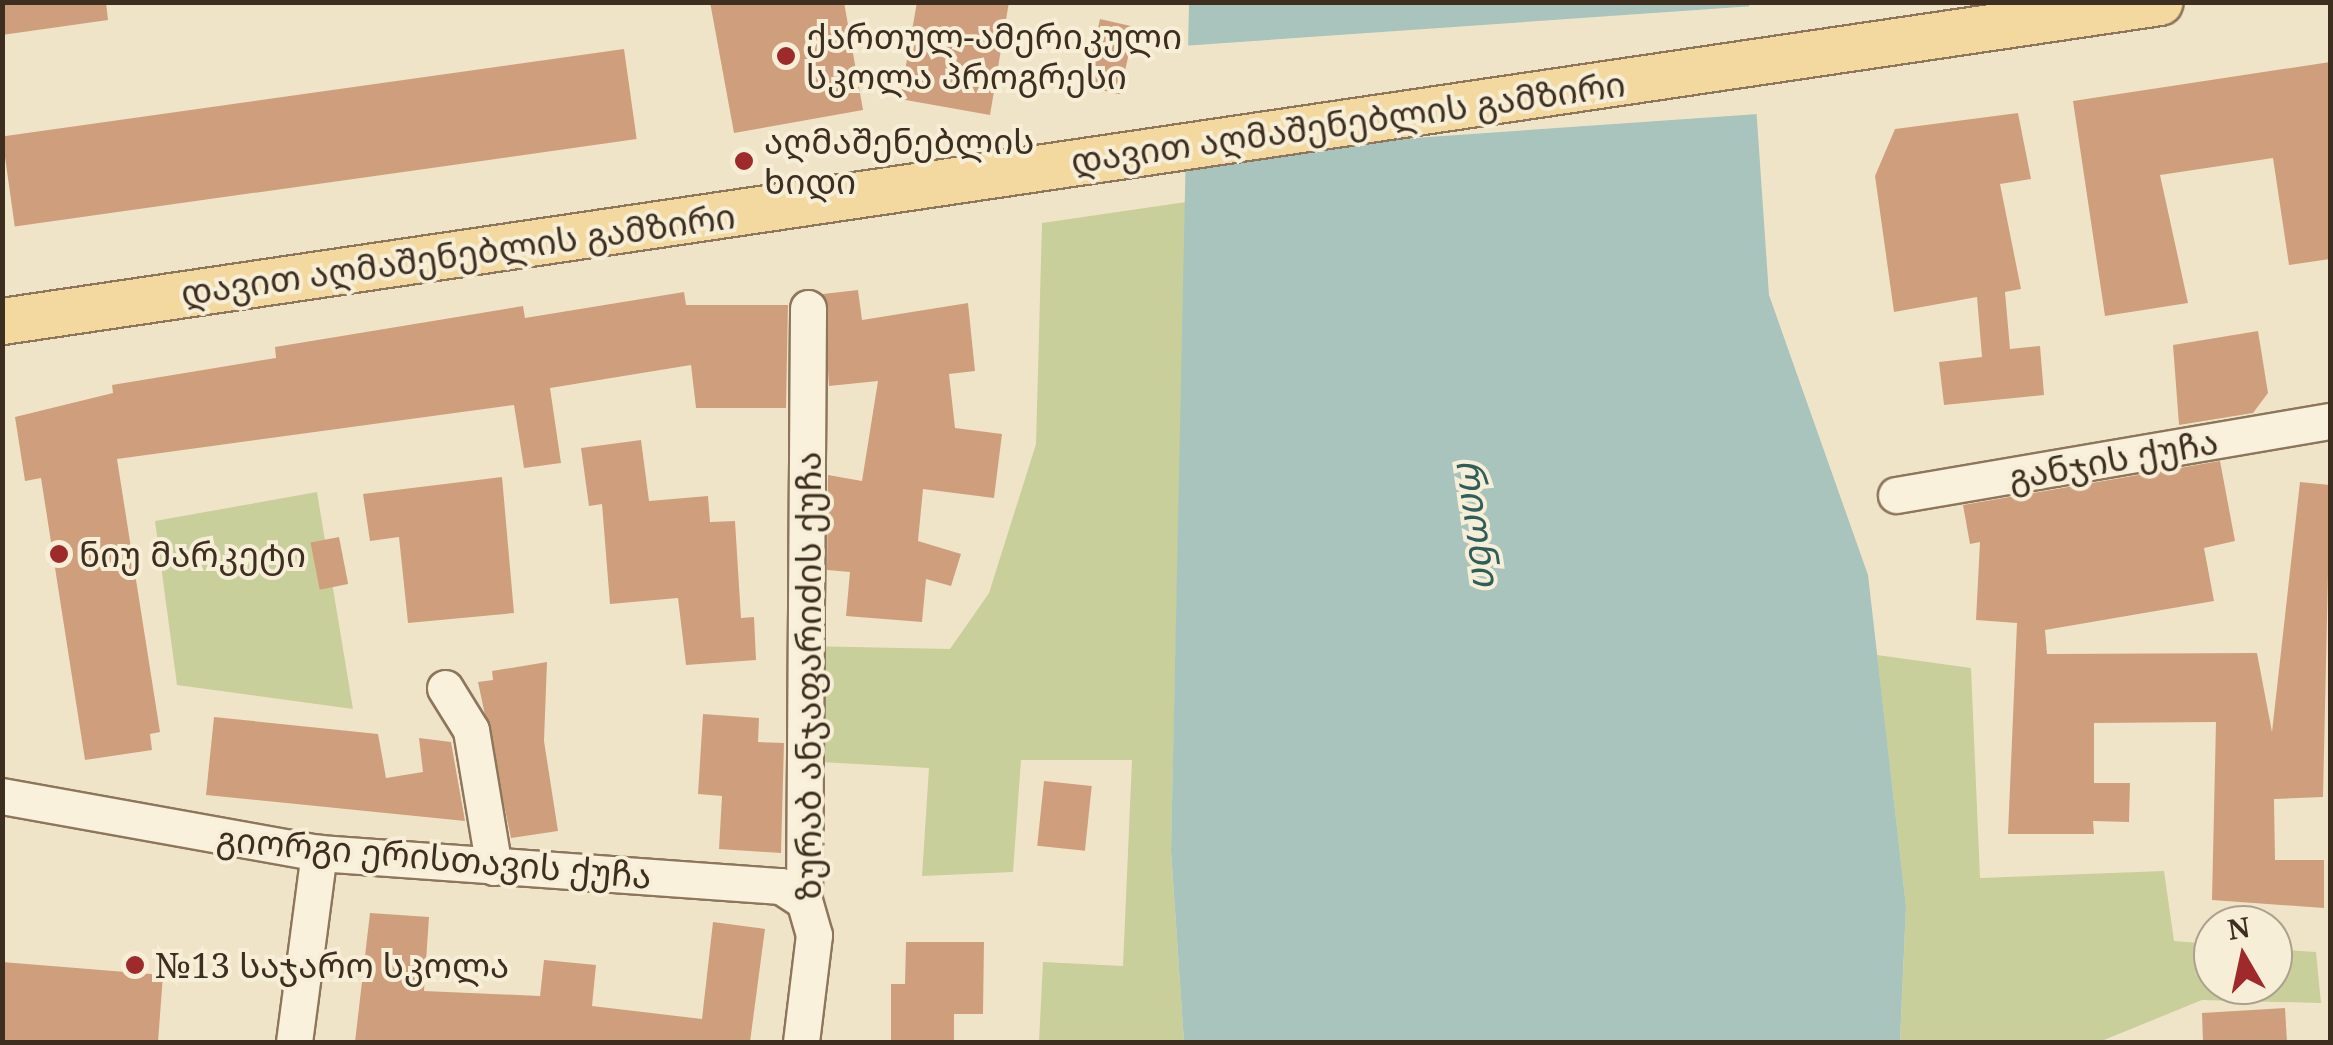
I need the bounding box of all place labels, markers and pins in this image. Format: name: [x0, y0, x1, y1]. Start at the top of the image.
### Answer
place label: ქართულ-ამერიკული სკოლა პროგრესი: [806, 15, 1182, 97]
marker: ქართულ-ამერიკული სკოლა პროგრესი: [775, 45, 797, 67]
place label: აღმაშენებლის ხიდი: [764, 120, 1034, 202]
marker: აღმაშენებლის ხიდი: [733, 150, 755, 172]
place label: ნიუ მარკეტი: [79, 533, 306, 575]
marker: ნიუ მარკეტი: [48, 543, 70, 565]
place label: №13 საჯარო სკოლა: [155, 944, 509, 986]
marker: №13 საჯარო სკოლა: [124, 954, 146, 976]

